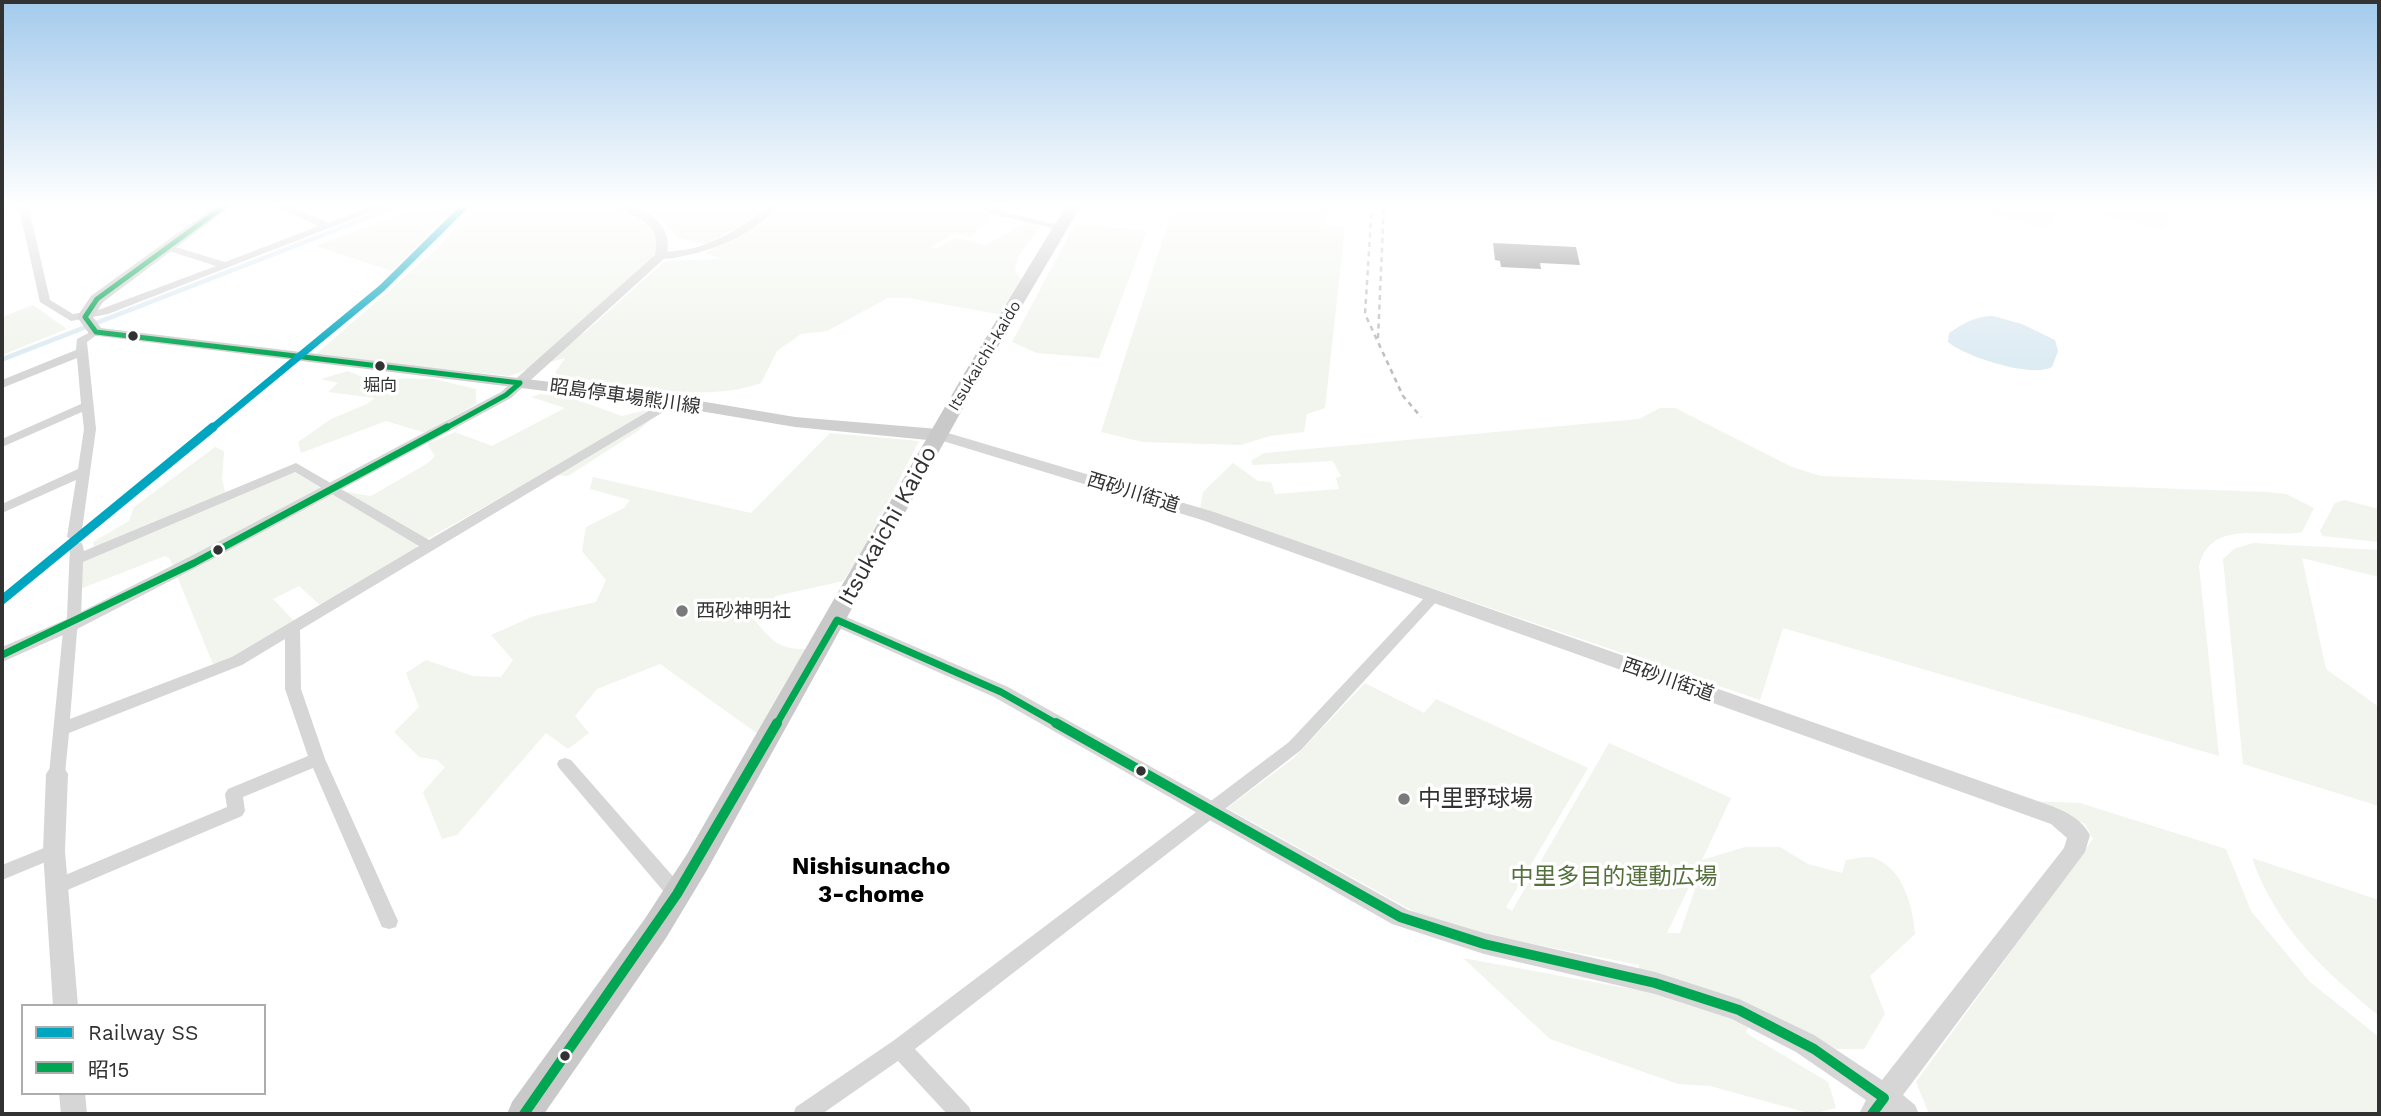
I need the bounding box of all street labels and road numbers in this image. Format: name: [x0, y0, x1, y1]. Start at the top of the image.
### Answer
street label: Itsukaichi-kaido: [945, 297, 1025, 415]
street label: 昭島停車場熊川線: [548, 375, 702, 419]
street label: Itsukaichi Kaido: [833, 442, 943, 610]
street label: 西砂川街道: [1084, 468, 1182, 518]
street label: 西砂川街道: [1619, 654, 1717, 706]

